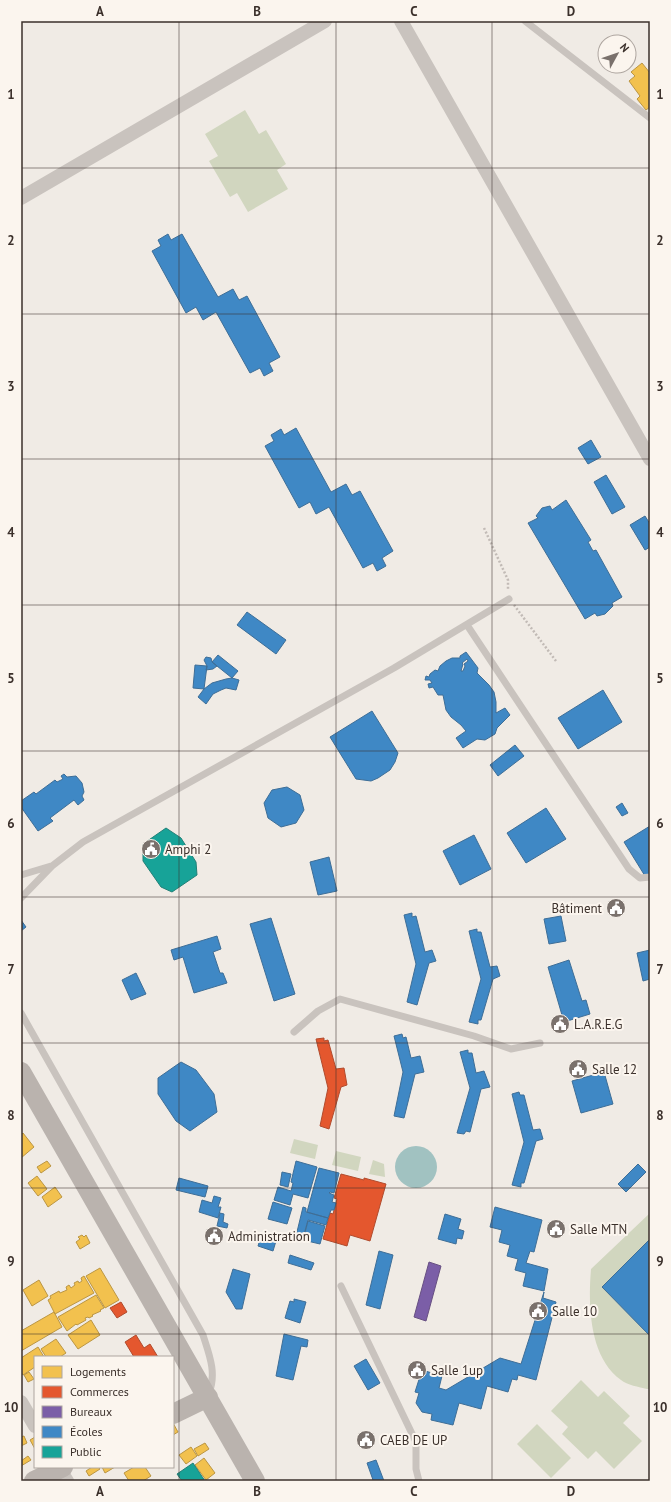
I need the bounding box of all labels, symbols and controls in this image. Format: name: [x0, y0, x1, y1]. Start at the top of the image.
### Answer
text: A: [96, 3, 104, 20]
text: B: [253, 3, 261, 20]
text: C: [410, 3, 418, 20]
text: D: [567, 3, 575, 20]
north arrow: [597, 34, 637, 74]
text: N: [617, 40, 632, 55]
text: 1: [7, 86, 15, 103]
text: 1: [656, 86, 664, 103]
text: 2: [7, 232, 15, 249]
text: 2: [656, 232, 664, 249]
text: 3: [7, 378, 15, 395]
text: 3: [656, 378, 664, 395]
text: 4: [7, 524, 15, 541]
text: 4: [656, 524, 664, 541]
text: 5: [7, 670, 15, 687]
text: 5: [656, 670, 664, 687]
text: 6: [7, 815, 15, 832]
text: 6: [656, 815, 664, 832]
public building icon: Amphi 2: [140, 838, 162, 860]
place label: Amphi 2: [165, 841, 211, 858]
public building icon: Bâtiment: [605, 897, 627, 919]
place label: Bâtiment: [551, 900, 603, 917]
text: 7: [7, 961, 15, 978]
text: 7: [656, 961, 664, 978]
public building icon: L.A.R.E.G: [549, 1013, 571, 1035]
place label: L.A.R.E.G: [574, 1016, 623, 1033]
public building icon: Salle 12: [567, 1058, 589, 1080]
place label: Salle 12: [592, 1061, 637, 1078]
text: 8: [7, 1107, 15, 1124]
text: 8: [656, 1107, 664, 1124]
public building icon: Salle MTN: [545, 1218, 567, 1240]
place label: Salle MTN: [570, 1221, 627, 1238]
public building icon: Administration: [203, 1225, 225, 1247]
place label: Administration: [228, 1228, 310, 1245]
text: 9: [7, 1253, 15, 1270]
text: 9: [656, 1253, 664, 1270]
public building icon: Salle 10: [527, 1300, 549, 1322]
place label: Salle 10: [552, 1303, 597, 1320]
legend: [34, 1356, 174, 1468]
public building icon: Salle 1up: [406, 1359, 428, 1381]
place label: Salle 1up: [431, 1362, 483, 1379]
text: Logements: [70, 1364, 126, 1379]
text: Commerces: [70, 1384, 129, 1399]
text: 10: [4, 1399, 18, 1416]
text: 10: [653, 1399, 667, 1416]
text: Bureaux: [70, 1404, 112, 1419]
text: Écoles: [70, 1424, 103, 1439]
public building icon: CAEB DE UP: [355, 1429, 377, 1451]
place label: CAEB DE UP: [380, 1432, 447, 1449]
text: Public: [70, 1444, 102, 1459]
text: A: [96, 1483, 104, 1500]
text: B: [253, 1483, 261, 1500]
text: C: [410, 1483, 418, 1500]
text: D: [567, 1483, 575, 1500]

